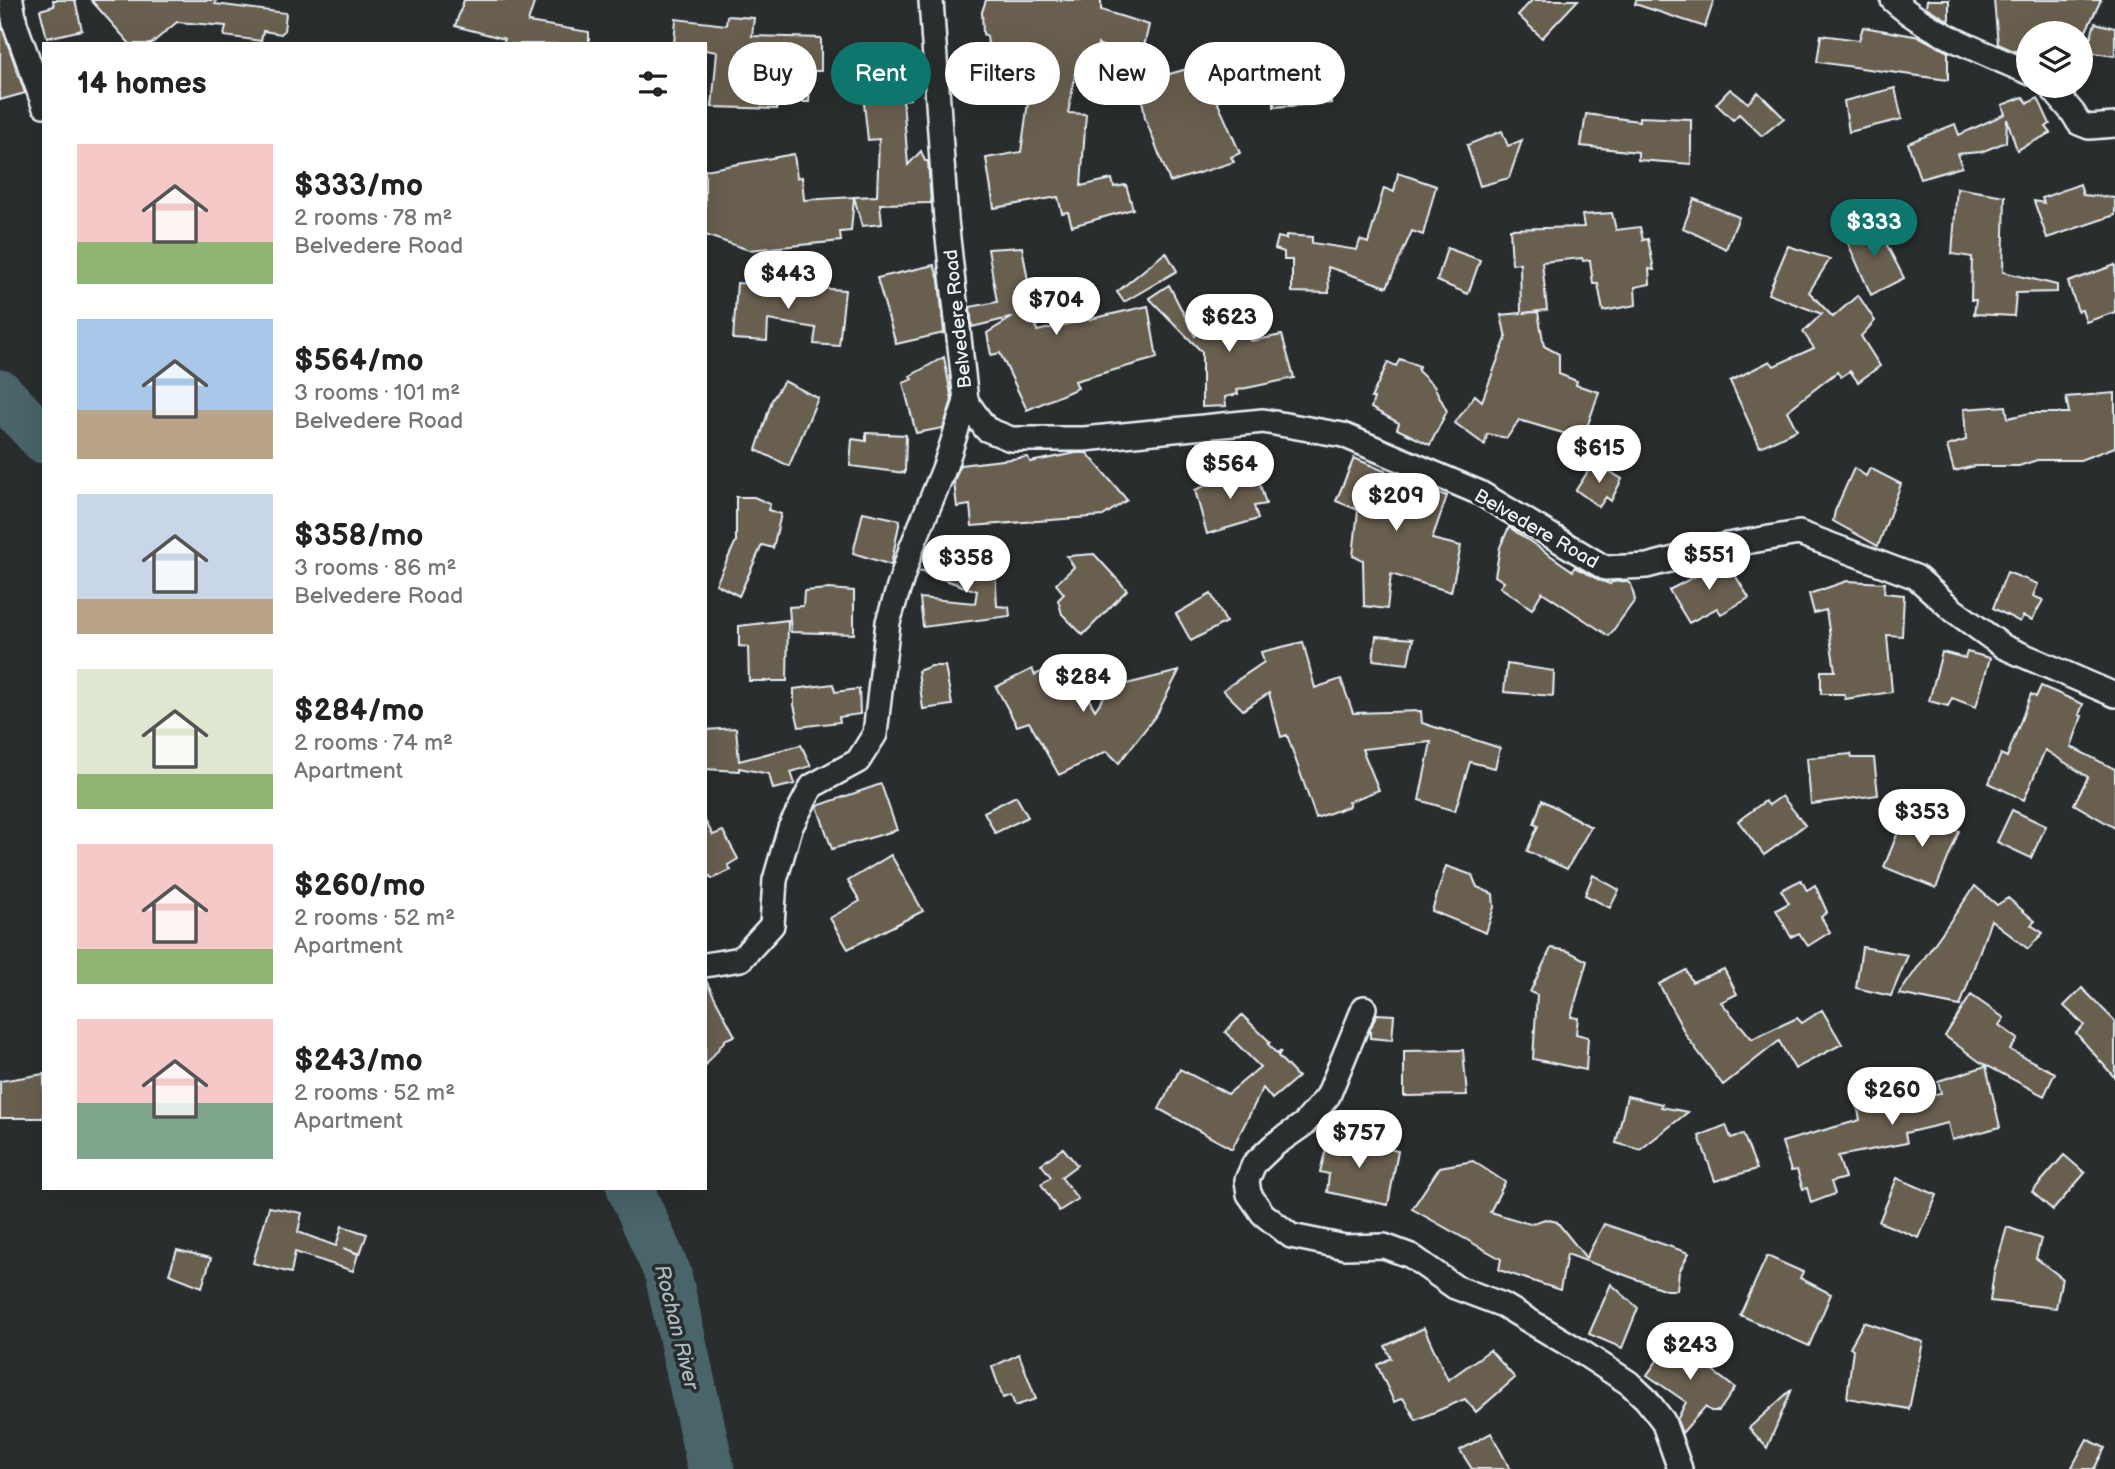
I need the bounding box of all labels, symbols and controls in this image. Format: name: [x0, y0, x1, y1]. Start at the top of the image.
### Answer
map controls: [2016, 21, 2093, 98]
button: layers: [2016, 21, 2093, 98]
chip: Buy: [728, 42, 817, 105]
chip: Rent: [831, 42, 931, 105]
chip: Filters: [945, 42, 1060, 105]
chip: New: [1074, 42, 1170, 105]
chip: Apartment: [1184, 42, 1345, 105]
icon: filters: [634, 65, 672, 103]
text: 14 homes: [77, 66, 206, 102]
text: $333/mo: [294, 168, 423, 204]
icon: home: [133, 172, 217, 256]
pin: $333: [1833, 200, 1915, 259]
text: 2 rooms · 78 m²: [294, 204, 452, 232]
text: $333: [1846, 208, 1902, 236]
text: Belvedere Road: [294, 232, 463, 260]
street label: Belvedere Road: [940, 248, 977, 389]
pin: $443: [747, 252, 829, 311]
text: $443: [760, 260, 816, 288]
pin: $704: [1015, 278, 1097, 337]
text: $704: [1028, 286, 1084, 314]
pin: $623: [1188, 294, 1270, 354]
text: $623: [1201, 303, 1257, 331]
text: $564/mo: [294, 343, 424, 379]
icon: home: [133, 347, 217, 431]
text: 3 rooms · 101 m²: [294, 379, 460, 407]
text: Belvedere Road: [294, 407, 463, 435]
pin: $615: [1558, 426, 1640, 485]
text: $615: [1573, 434, 1625, 462]
pin: $564: [1189, 442, 1271, 501]
text: $564: [1202, 450, 1258, 478]
pin: $209: [1355, 474, 1437, 533]
text: $209: [1368, 482, 1424, 510]
street label: Belvedere Road: [1470, 484, 1602, 574]
text: $358/mo: [294, 518, 423, 554]
icon: home: [133, 522, 217, 606]
pin: $551: [1668, 532, 1750, 592]
pin: $358: [925, 536, 1007, 595]
text: $551: [1683, 541, 1735, 569]
text: $358: [938, 544, 994, 572]
text: 3 rooms · 86 m²: [294, 554, 456, 582]
text: Belvedere Road: [294, 582, 463, 610]
pin: $284: [1042, 654, 1124, 714]
text: $284: [1055, 663, 1111, 691]
text: $284/mo: [294, 693, 424, 729]
icon: home: [133, 697, 217, 781]
text: 2 rooms · 74 m²: [294, 729, 453, 757]
text: Apartment: [294, 757, 403, 785]
pin: $353: [1881, 790, 1963, 849]
text: $353: [1894, 798, 1950, 826]
text: $260/mo: [294, 868, 425, 904]
icon: home: [133, 872, 217, 956]
text: 2 rooms · 52 m²: [294, 904, 455, 932]
text: Apartment: [294, 932, 403, 960]
text: $243/mo: [294, 1043, 423, 1079]
icon: home: [133, 1047, 217, 1131]
pin: $260: [1851, 1068, 1933, 1127]
text: $260: [1863, 1076, 1921, 1104]
text: 2 rooms · 52 m²: [294, 1079, 455, 1107]
text: Apartment: [294, 1107, 403, 1135]
pin: $757: [1318, 1110, 1400, 1170]
text: $757: [1332, 1119, 1386, 1147]
water label: Rochan River: [649, 1262, 704, 1393]
pin: $243: [1649, 1322, 1731, 1382]
text: $243: [1662, 1331, 1718, 1359]

